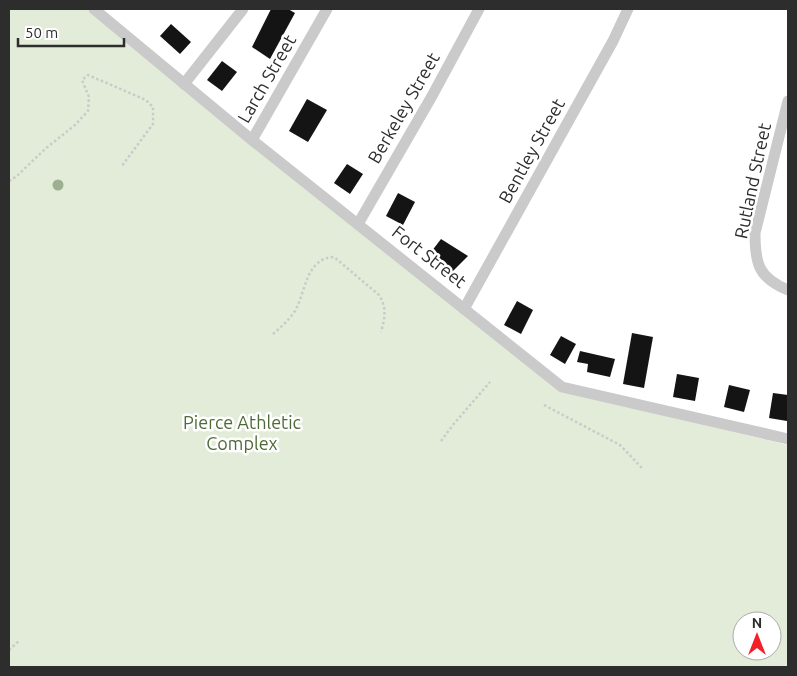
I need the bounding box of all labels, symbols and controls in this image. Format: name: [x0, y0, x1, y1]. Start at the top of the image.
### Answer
scale bar: [18, 15, 124, 47]
text: 50 m: [25, 24, 58, 41]
street label: Larch Street: [233, 31, 299, 126]
street label: Berkeley Street: [363, 49, 443, 166]
street label: Bentley Street: [494, 95, 568, 206]
street label: Rutland Street: [730, 121, 774, 240]
street label: Fort Street: [389, 221, 471, 291]
park label: Pierce Athletic Complex: [183, 412, 301, 453]
north arrow: [732, 611, 782, 661]
text: N: [752, 615, 762, 631]

